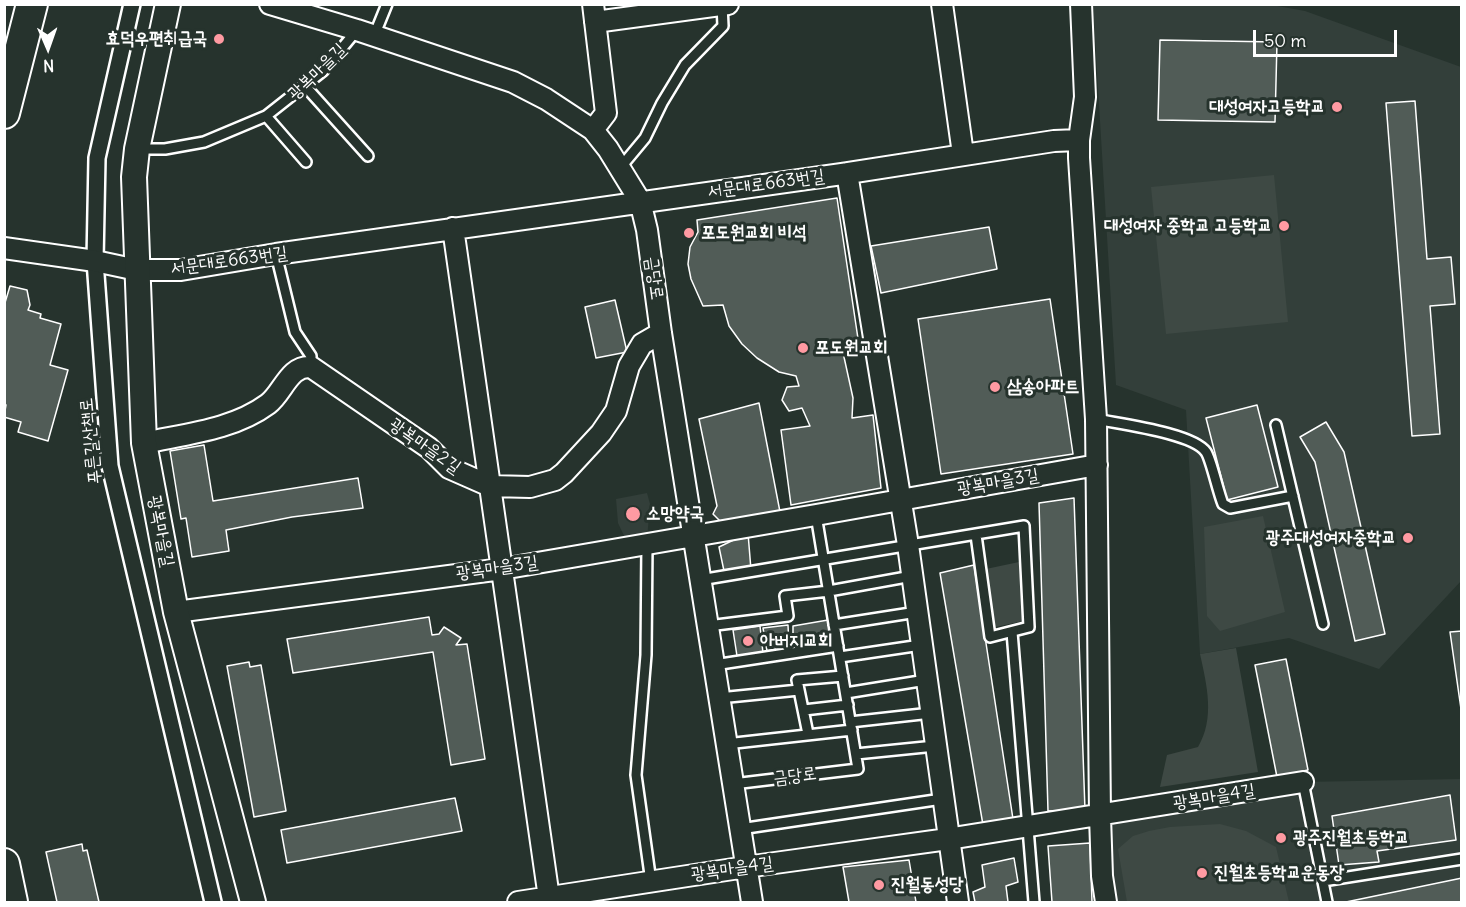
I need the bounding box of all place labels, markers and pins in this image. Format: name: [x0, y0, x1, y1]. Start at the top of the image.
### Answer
place label: 효덕우편취급국: [106, 28, 207, 50]
marker: 효덕우편취급국: [212, 32, 226, 46]
place label: 대성여자고등학교: [1209, 96, 1325, 118]
marker: 대성여자고등학교: [1330, 100, 1344, 114]
place label: 대성여자 중학교 고등학교: [1104, 215, 1272, 237]
marker: 대성여자 중학교 고등학교: [1277, 219, 1291, 233]
place label: 포도원교회 비석: [701, 222, 807, 244]
marker: 포도원교회 비석: [682, 226, 696, 240]
place label: 포도원교회: [815, 337, 887, 359]
marker: 포도원교회: [796, 341, 810, 355]
place label: 삼송아파트: [1007, 376, 1079, 398]
marker: 삼송아파트: [988, 380, 1002, 394]
place label: 소망약국: [646, 503, 704, 525]
marker: 소망약국: [624, 505, 642, 523]
place label: 광주대성여자중학교: [1266, 527, 1396, 549]
marker: 광주대성여자중학교: [1401, 531, 1415, 545]
place label: 아버지교회: [760, 630, 832, 652]
marker: 아버지교회: [741, 634, 755, 648]
place label: 광주진월초등학교: [1293, 827, 1409, 849]
marker: 광주진월초등학교: [1274, 831, 1288, 845]
place label: 진월초등학교운동장: [1214, 862, 1344, 884]
marker: 진월초등학교운동장: [1195, 866, 1209, 880]
place label: 진월동성당: [891, 874, 963, 896]
marker: 진월동성당: [872, 878, 886, 892]

